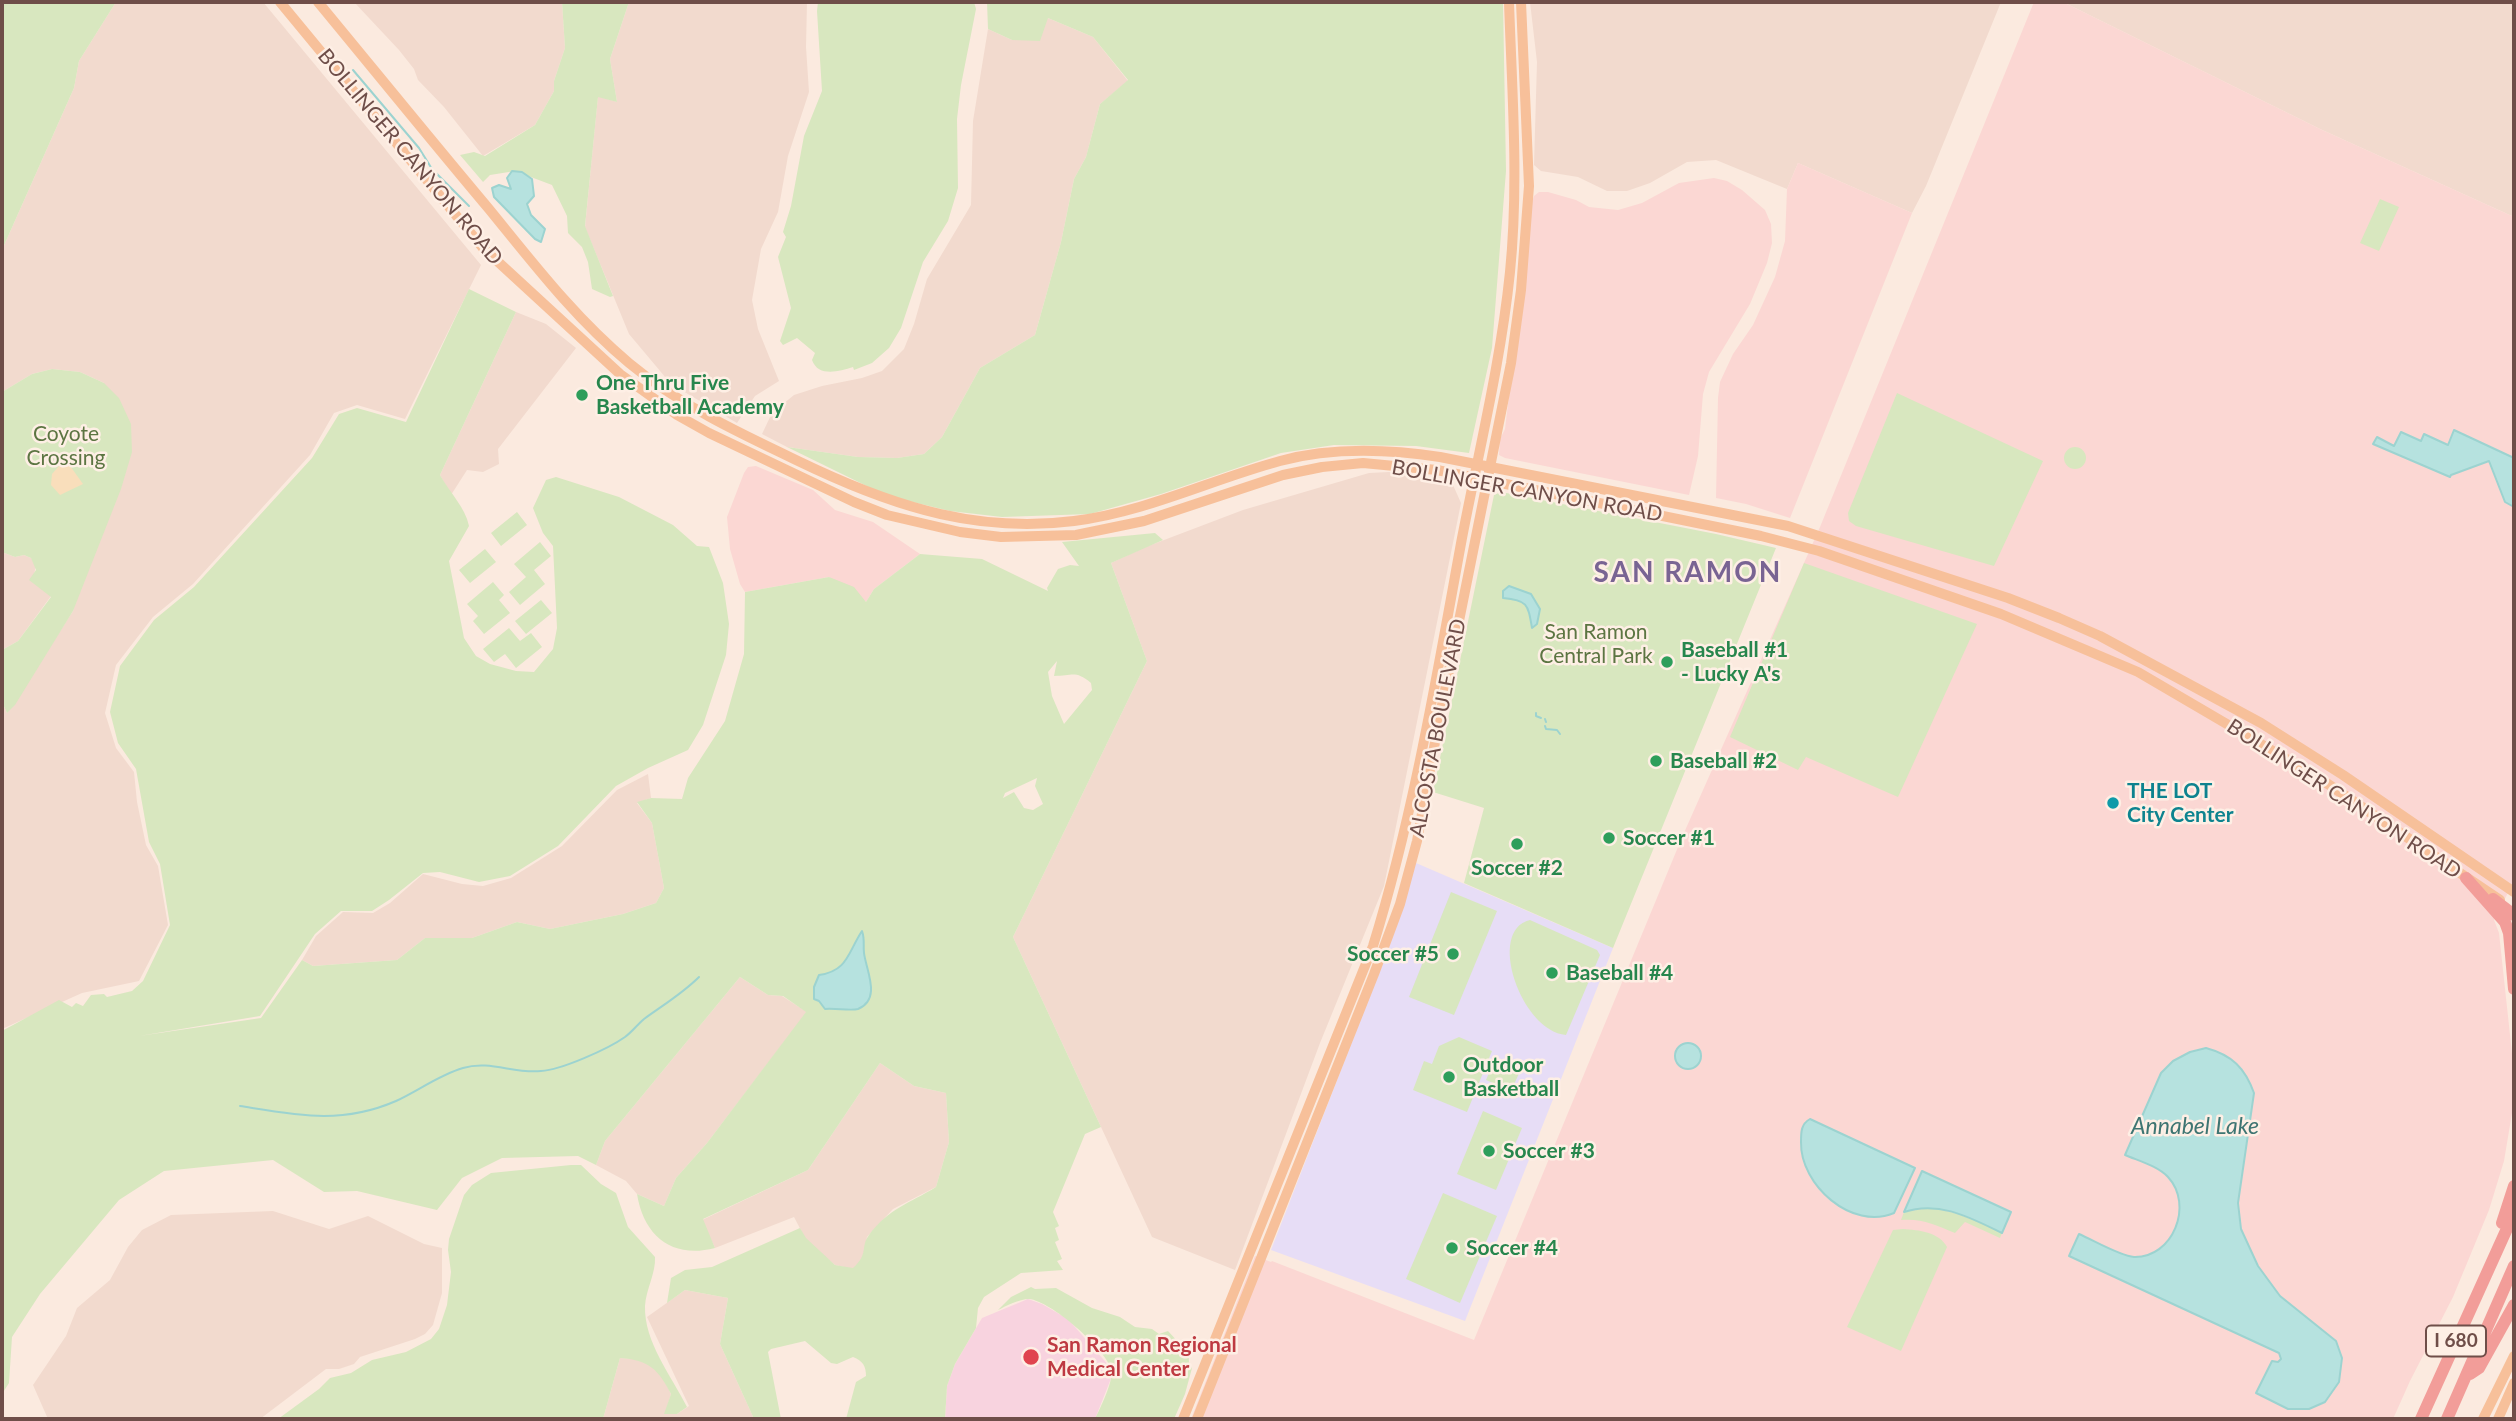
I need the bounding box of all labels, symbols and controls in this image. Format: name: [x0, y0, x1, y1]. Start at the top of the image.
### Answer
street label: BOLLINGER CANYON ROAD: [312, 44, 508, 270]
place label: One Thru Five Basketball Academy: [596, 370, 784, 420]
marker: One Thru Five Basketball Academy: [574, 387, 590, 403]
park label: Coyote Crossing: [27, 421, 105, 471]
street label: BOLLINGER CANYON ROAD: [1390, 455, 1664, 527]
district label: SAN RAMON: [1595, 556, 1781, 590]
street label: ALCOSTA BOULEVARD: [1404, 617, 1472, 839]
park label: San Ramon Central Park: [1539, 619, 1653, 669]
place label: Baseball #1 - Lucky A's: [1681, 637, 1788, 687]
marker: Baseball #1 - Lucky A's: [1659, 654, 1675, 670]
street label: BOLLINGER CANYON ROAD: [2222, 714, 2466, 884]
place label: Baseball #2: [1670, 748, 1777, 774]
marker: Baseball #2: [1648, 753, 1664, 769]
place label: THE LOT City Center: [2127, 778, 2234, 828]
marker: THE LOT City Center: [2105, 795, 2121, 811]
place label: Soccer #1: [1623, 825, 1715, 851]
marker: Soccer #1: [1601, 830, 1617, 846]
marker: Soccer #2: [1509, 836, 1525, 852]
place label: Soccer #2: [1471, 855, 1563, 881]
place label: Soccer #5: [1347, 941, 1439, 967]
marker: Soccer #5: [1445, 946, 1461, 962]
place label: Baseball #4: [1566, 960, 1673, 986]
marker: Baseball #4: [1544, 965, 1560, 981]
place label: Outdoor Basketball: [1463, 1052, 1559, 1102]
marker: Outdoor Basketball: [1441, 1069, 1457, 1085]
water label: Annabel Lake: [2131, 1113, 2259, 1141]
place label: Soccer #3: [1503, 1138, 1595, 1164]
marker: Soccer #3: [1481, 1143, 1497, 1159]
place label: Soccer #4: [1466, 1235, 1558, 1261]
marker: Soccer #4: [1444, 1240, 1460, 1256]
road number: I 680: [2426, 1326, 2486, 1357]
place label: San Ramon Regional Medical Center: [1047, 1332, 1237, 1382]
marker: San Ramon Regional Medical Center: [1021, 1347, 1041, 1367]

